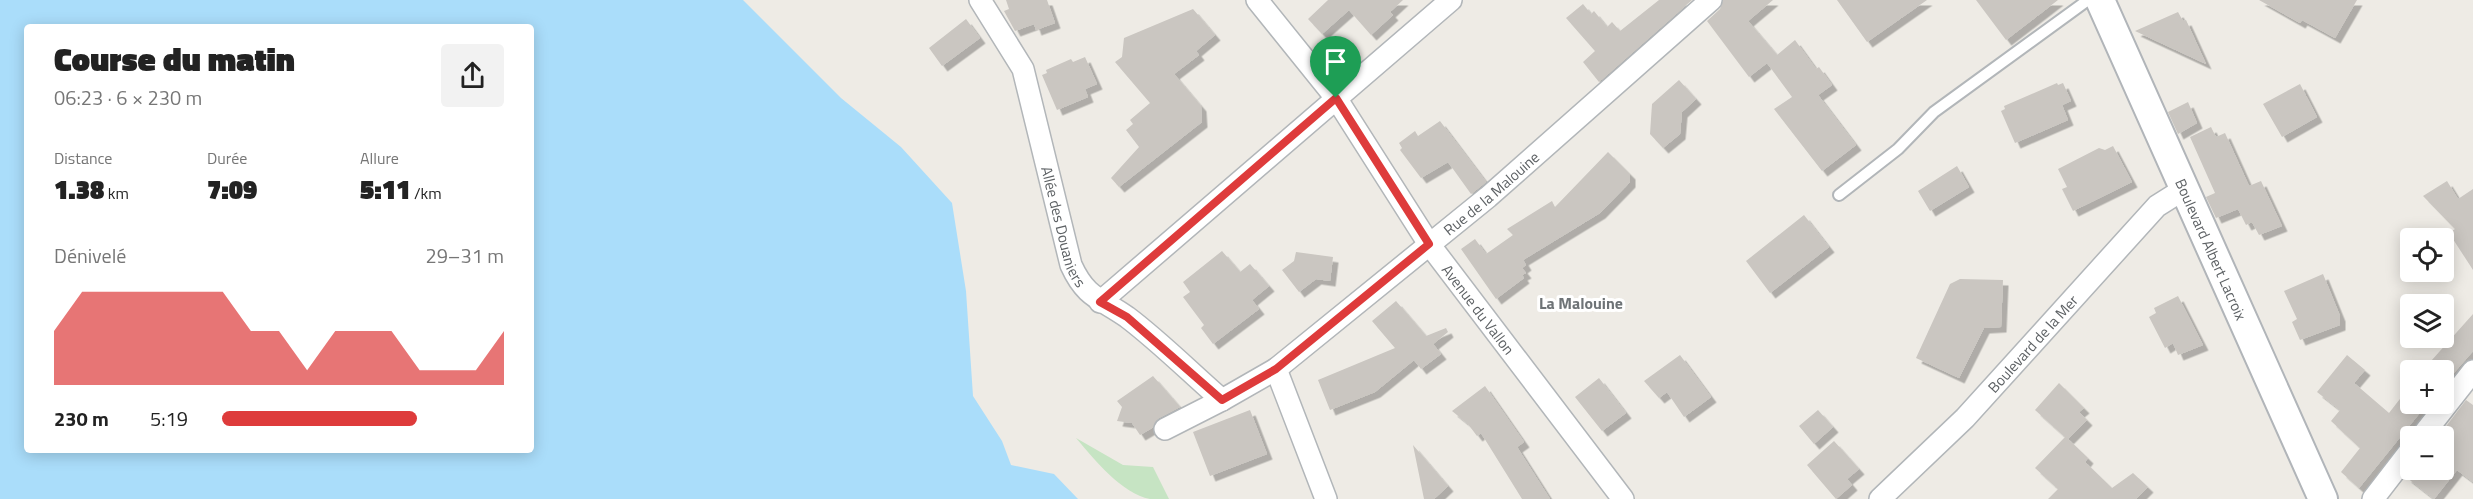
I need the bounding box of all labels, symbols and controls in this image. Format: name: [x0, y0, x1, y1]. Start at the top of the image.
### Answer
text: Course du matin: [54, 34, 295, 84]
pin: [1310, 36, 1361, 98]
button: share: [441, 44, 504, 107]
icon: arrive: [1319, 45, 1352, 78]
text: 06:23 · 6 × 230 m: [54, 82, 202, 113]
text: Distance: [54, 146, 112, 170]
text: Durée: [207, 146, 247, 170]
text: Allure: [360, 146, 399, 170]
street label: Rue de la Malouine: [1438, 146, 1544, 241]
street label: Allée des Douaniers: [1036, 164, 1092, 292]
text: 1.38: [54, 170, 104, 209]
text: 7:09: [207, 170, 257, 209]
text: 5:11: [360, 170, 410, 209]
street label: Boulevard Albert Lacroix: [2170, 175, 2253, 324]
text: km: [104, 181, 129, 205]
text: /km: [410, 181, 442, 205]
map controls: [2400, 228, 2454, 480]
button: locate: [2400, 228, 2454, 282]
text: Dénivelé: [54, 240, 126, 271]
text: 29–31 m: [425, 240, 504, 271]
street label: Avenue du Vallon: [1437, 259, 1521, 359]
street label: Boulevard de la Mer: [1982, 289, 2083, 398]
district label: La Malouine: [1539, 291, 1623, 315]
button: layers: [2400, 294, 2454, 348]
button: +: [2400, 360, 2454, 414]
text: 230 m: [54, 403, 109, 434]
text: 5:19: [150, 403, 188, 434]
button: −: [2400, 426, 2454, 480]

